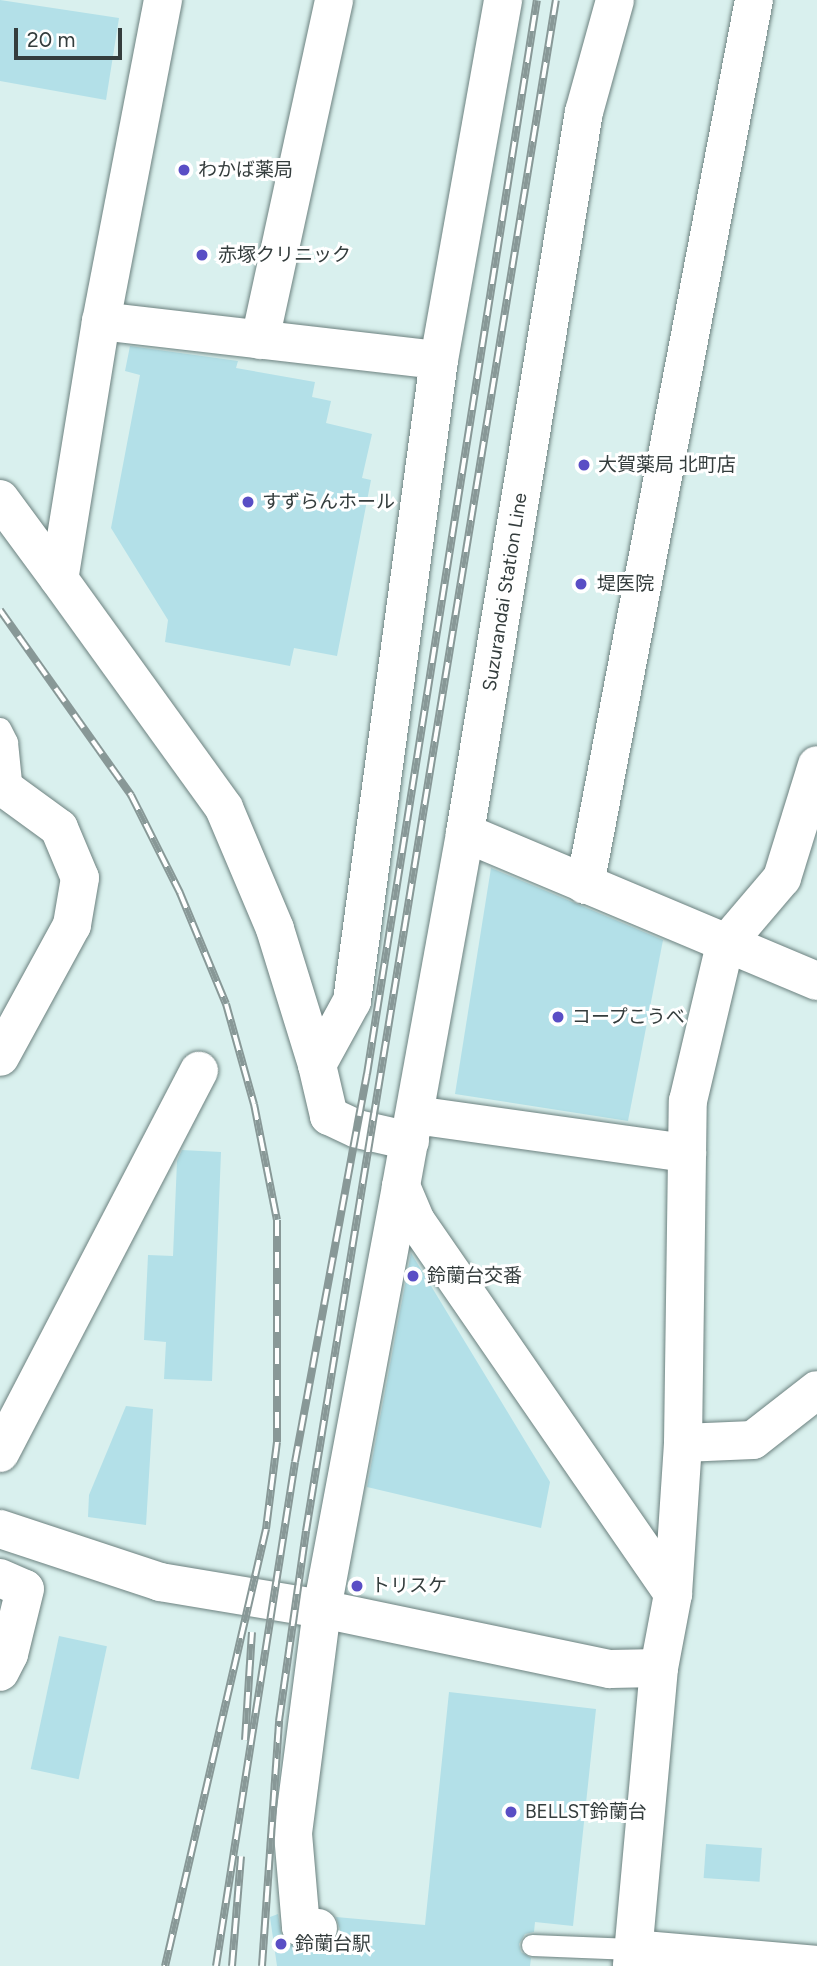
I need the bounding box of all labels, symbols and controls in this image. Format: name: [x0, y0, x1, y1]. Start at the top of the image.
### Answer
scale bar: [18, 14, 126, 58]
text: 20 m: [27, 27, 75, 52]
place label: わかば薬局: [198, 159, 293, 181]
marker: わかば薬局: [176, 162, 192, 178]
place label: 赤塚クリニック: [218, 244, 351, 266]
marker: 赤塚クリニック: [192, 245, 212, 265]
place label: 大賀薬局 北町店: [598, 454, 736, 476]
marker: 大賀薬局 北町店: [576, 457, 592, 473]
place label: すずらんホール: [262, 491, 395, 513]
street label: Suzurandai Station Line: [478, 491, 532, 693]
marker: すずらんホール: [240, 494, 256, 510]
place label: 堤医院: [597, 573, 654, 595]
marker: 堤医院: [571, 574, 591, 594]
place label: コープこうべ: [572, 1006, 686, 1028]
marker: コープこうべ: [550, 1009, 566, 1025]
place label: 鈴蘭台交番: [427, 1265, 522, 1287]
marker: 鈴蘭台交番: [405, 1268, 421, 1284]
place label: トリスケ: [371, 1575, 447, 1597]
marker: トリスケ: [349, 1578, 365, 1594]
place label: BELLST鈴蘭台: [525, 1801, 647, 1823]
marker: BELLST鈴蘭台: [503, 1804, 519, 1820]
place label: 鈴蘭台駅: [295, 1933, 371, 1955]
marker: 鈴蘭台駅: [273, 1936, 289, 1952]

